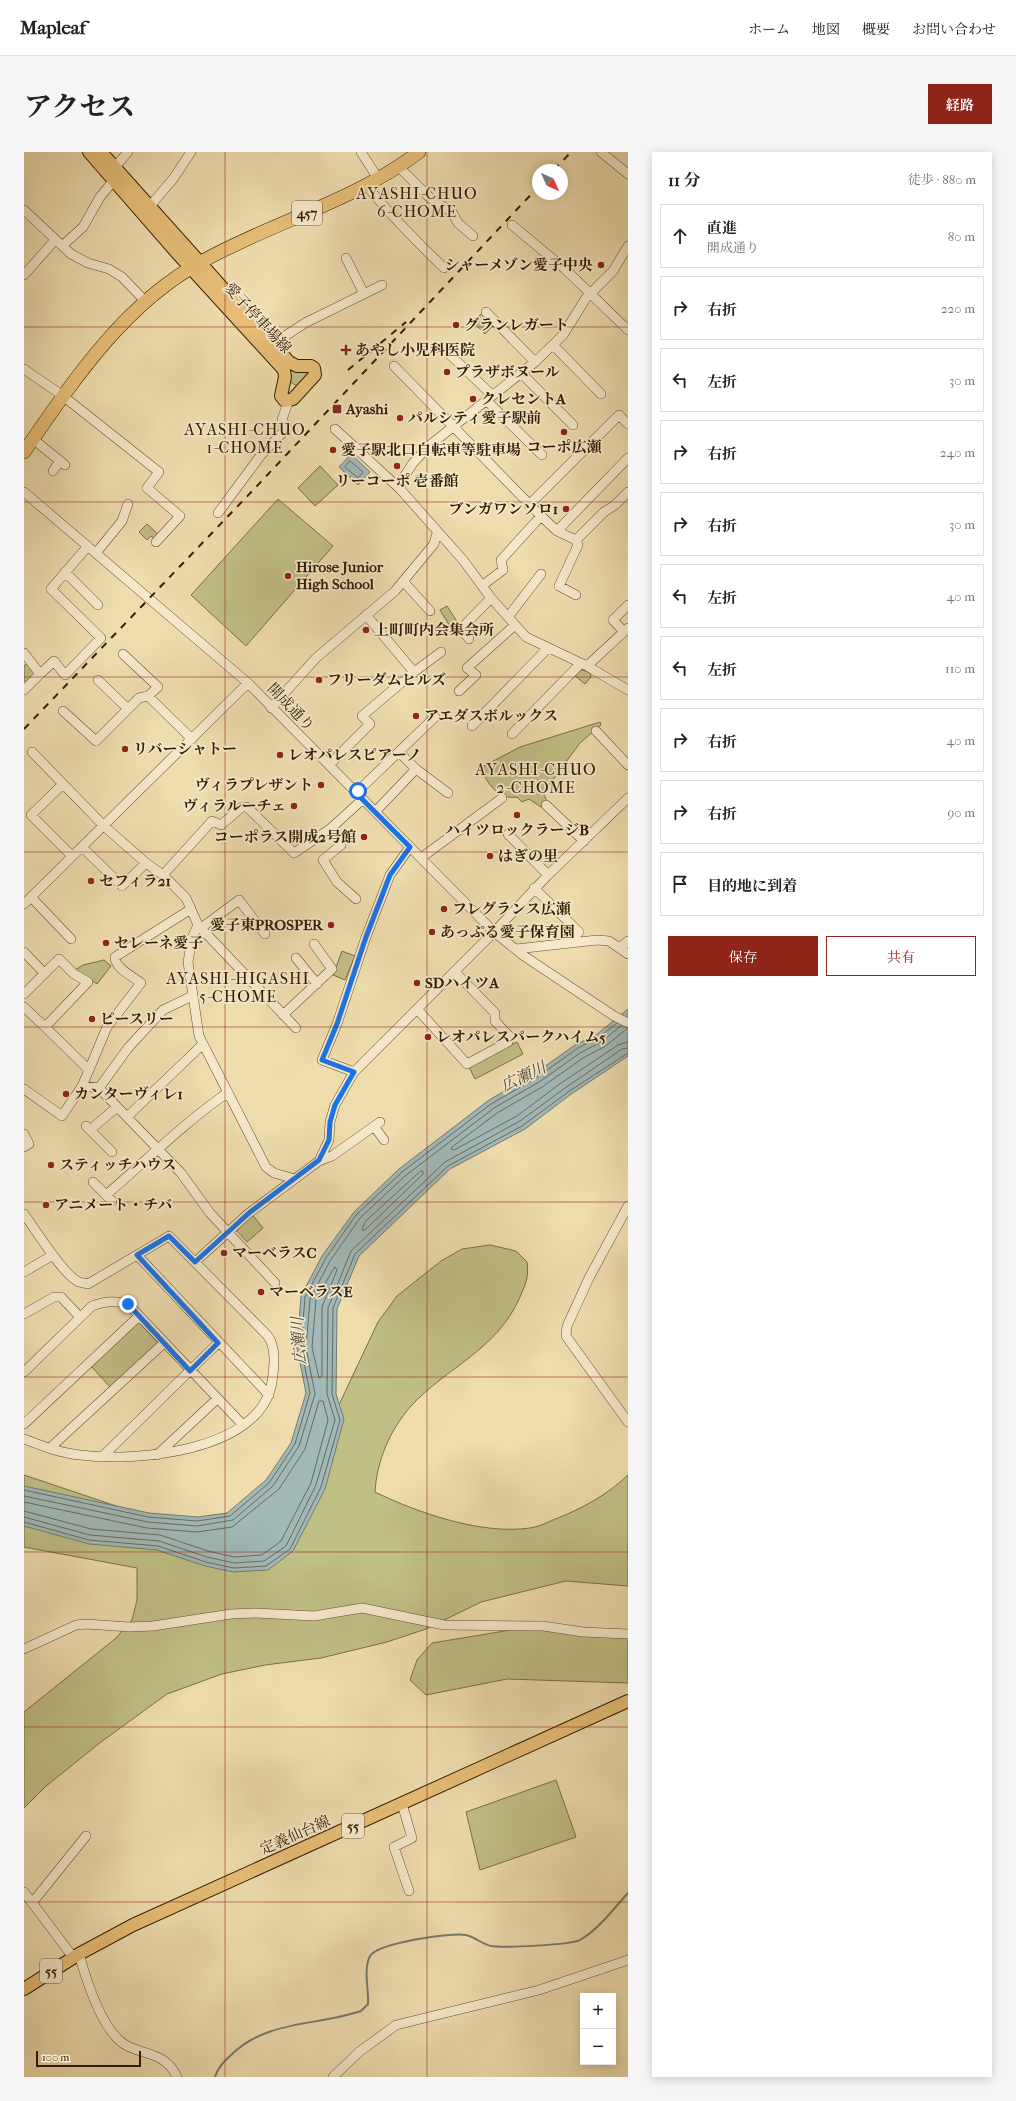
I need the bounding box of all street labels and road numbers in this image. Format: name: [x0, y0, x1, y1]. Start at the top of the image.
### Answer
road number: 457: [292, 201, 322, 225]
street label: 愛子停車場線: [221, 279, 295, 357]
street label: 開成通り: [264, 679, 318, 735]
street label: 定義仙台線: [257, 1812, 333, 1858]
road number: 55: [342, 1814, 364, 1838]
road number: 55: [40, 1959, 62, 1983]

